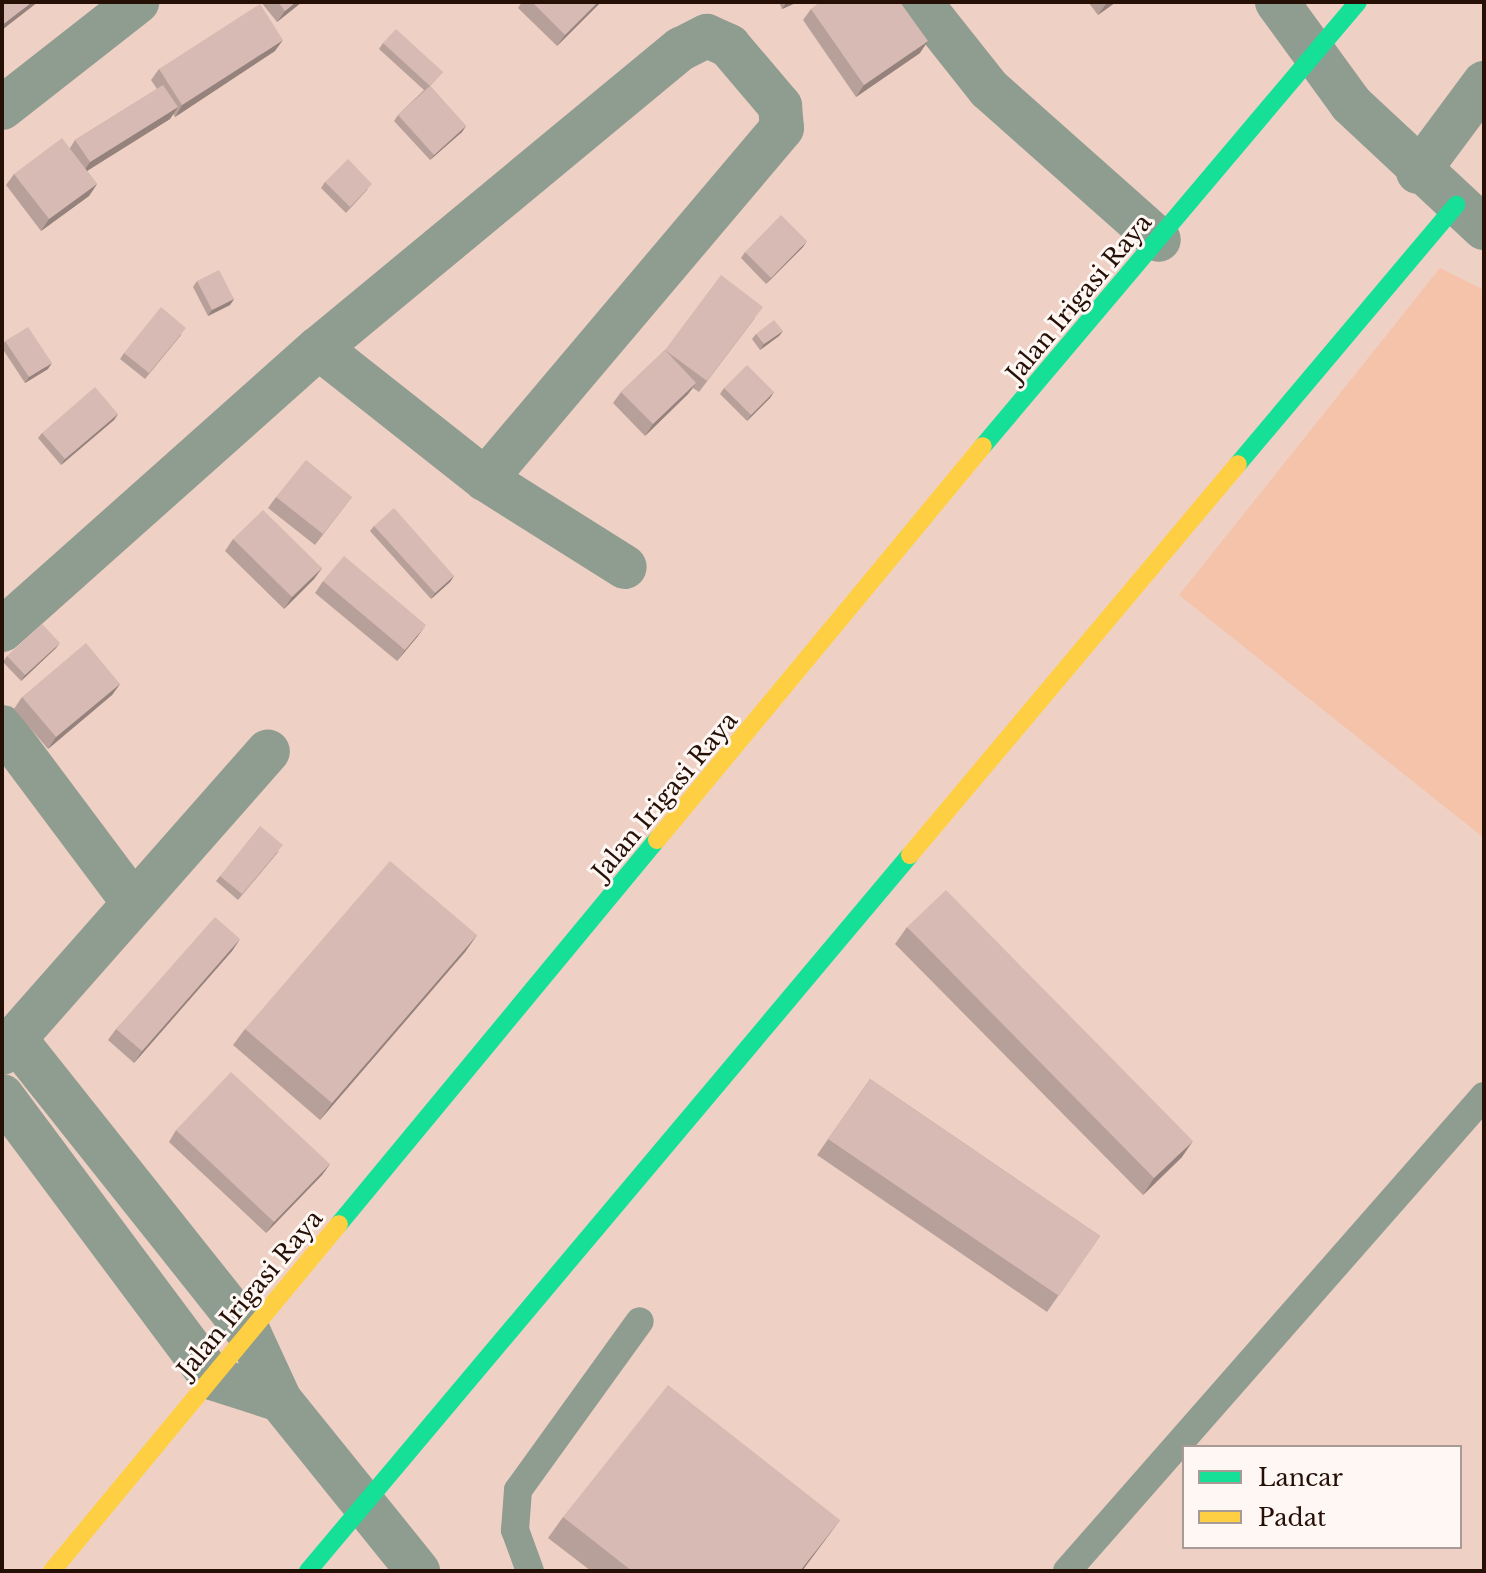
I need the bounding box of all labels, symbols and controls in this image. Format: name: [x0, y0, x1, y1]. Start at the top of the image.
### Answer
street label: Jalan Irigasi Raya: [1001, 208, 1157, 388]
street label: Jalan Irigasi Raya: [587, 706, 743, 886]
street label: Jalan Irigasi Raya: [172, 1204, 328, 1384]
legend: [1182, 1445, 1462, 1549]
text: Lancar: [1258, 1463, 1343, 1492]
text: Padat: [1258, 1503, 1326, 1532]

